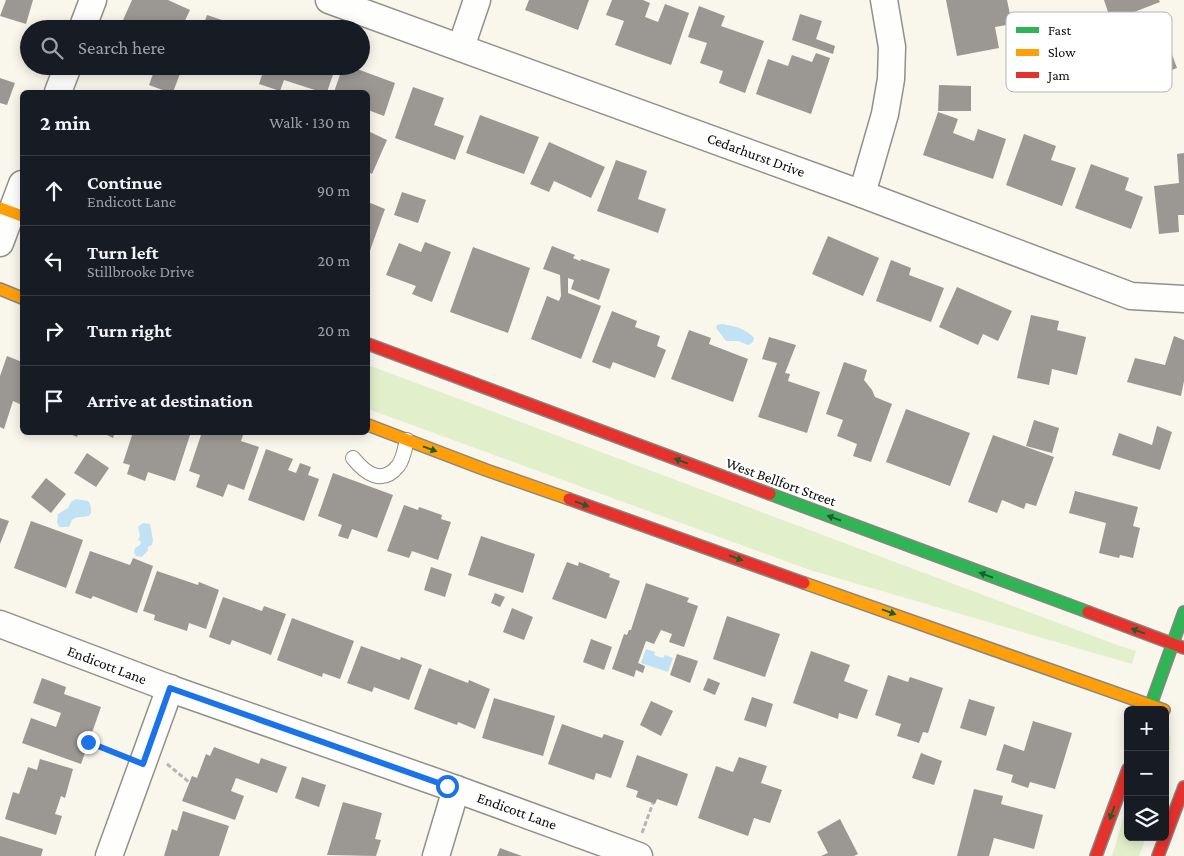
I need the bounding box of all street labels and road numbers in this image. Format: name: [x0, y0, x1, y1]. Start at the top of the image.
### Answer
street label: Cedarhurst Drive: [705, 130, 807, 180]
street label: West Bellfort Street: [724, 455, 839, 510]
street label: Endicott Lane: [65, 643, 149, 688]
street label: Endicott Lane: [475, 789, 559, 833]

